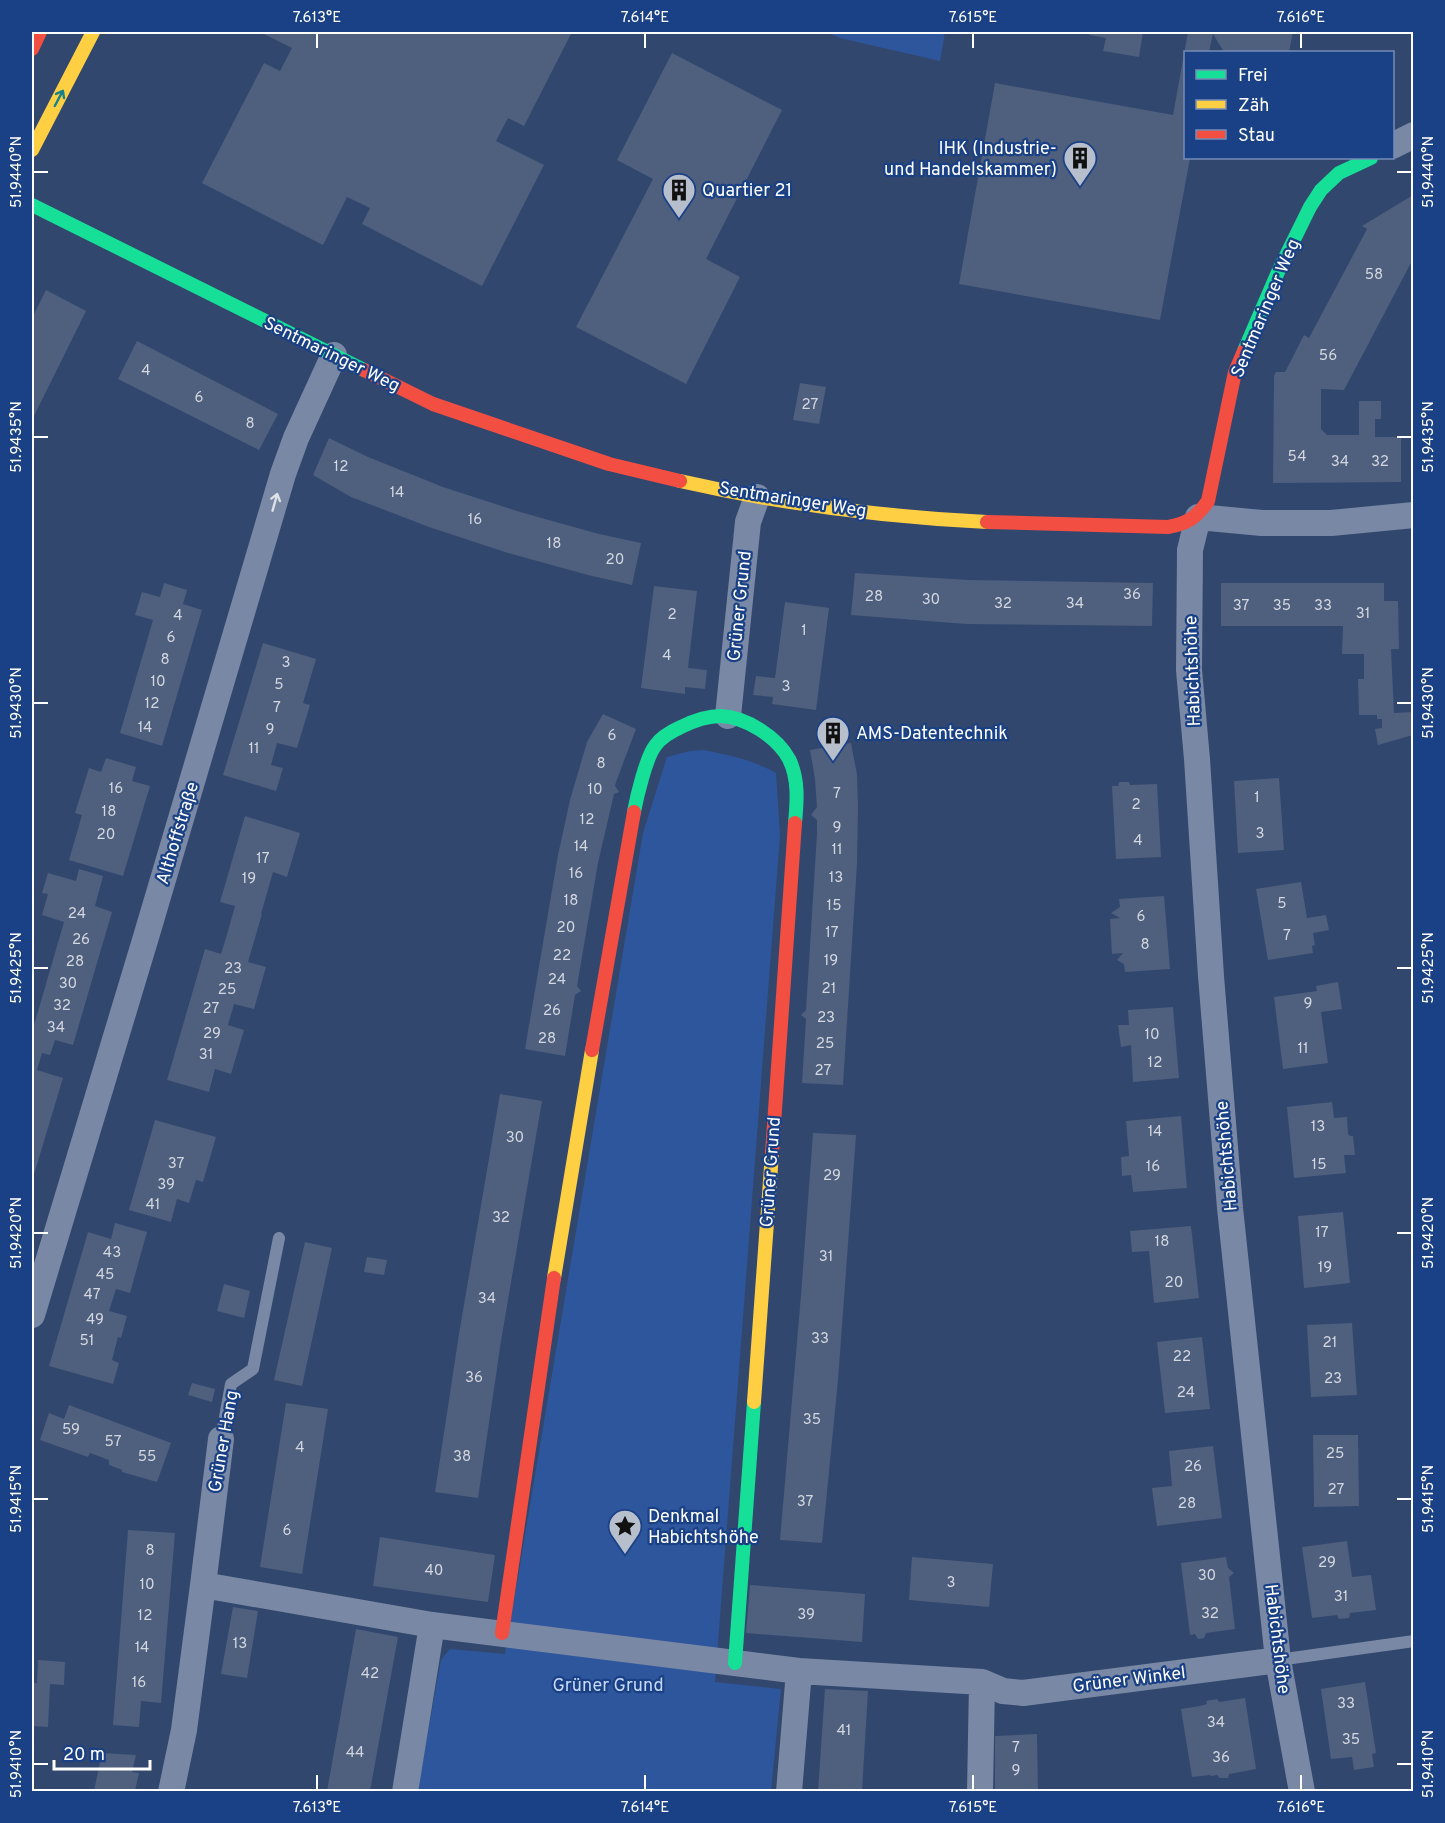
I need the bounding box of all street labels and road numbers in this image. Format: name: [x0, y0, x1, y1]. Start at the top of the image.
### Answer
street label: Sentmaringer Weg: [1227, 236, 1306, 382]
street label: Sentmaringer Weg: [259, 312, 403, 398]
street label: Sentmaringer Weg: [717, 477, 868, 523]
street label: Grüner Grund: [723, 550, 758, 663]
street label: Habichtshöhe: [1180, 615, 1207, 727]
street label: Althoffstraße: [152, 779, 205, 888]
street label: Habichtshöhe: [1211, 1100, 1244, 1212]
street label: Grüner Grund: [756, 1116, 787, 1228]
street label: Grüner Hang: [204, 1388, 245, 1494]
street label: Habichtshöhe: [1258, 1583, 1295, 1696]
street label: Grüner Winkel: [1071, 1662, 1187, 1699]

